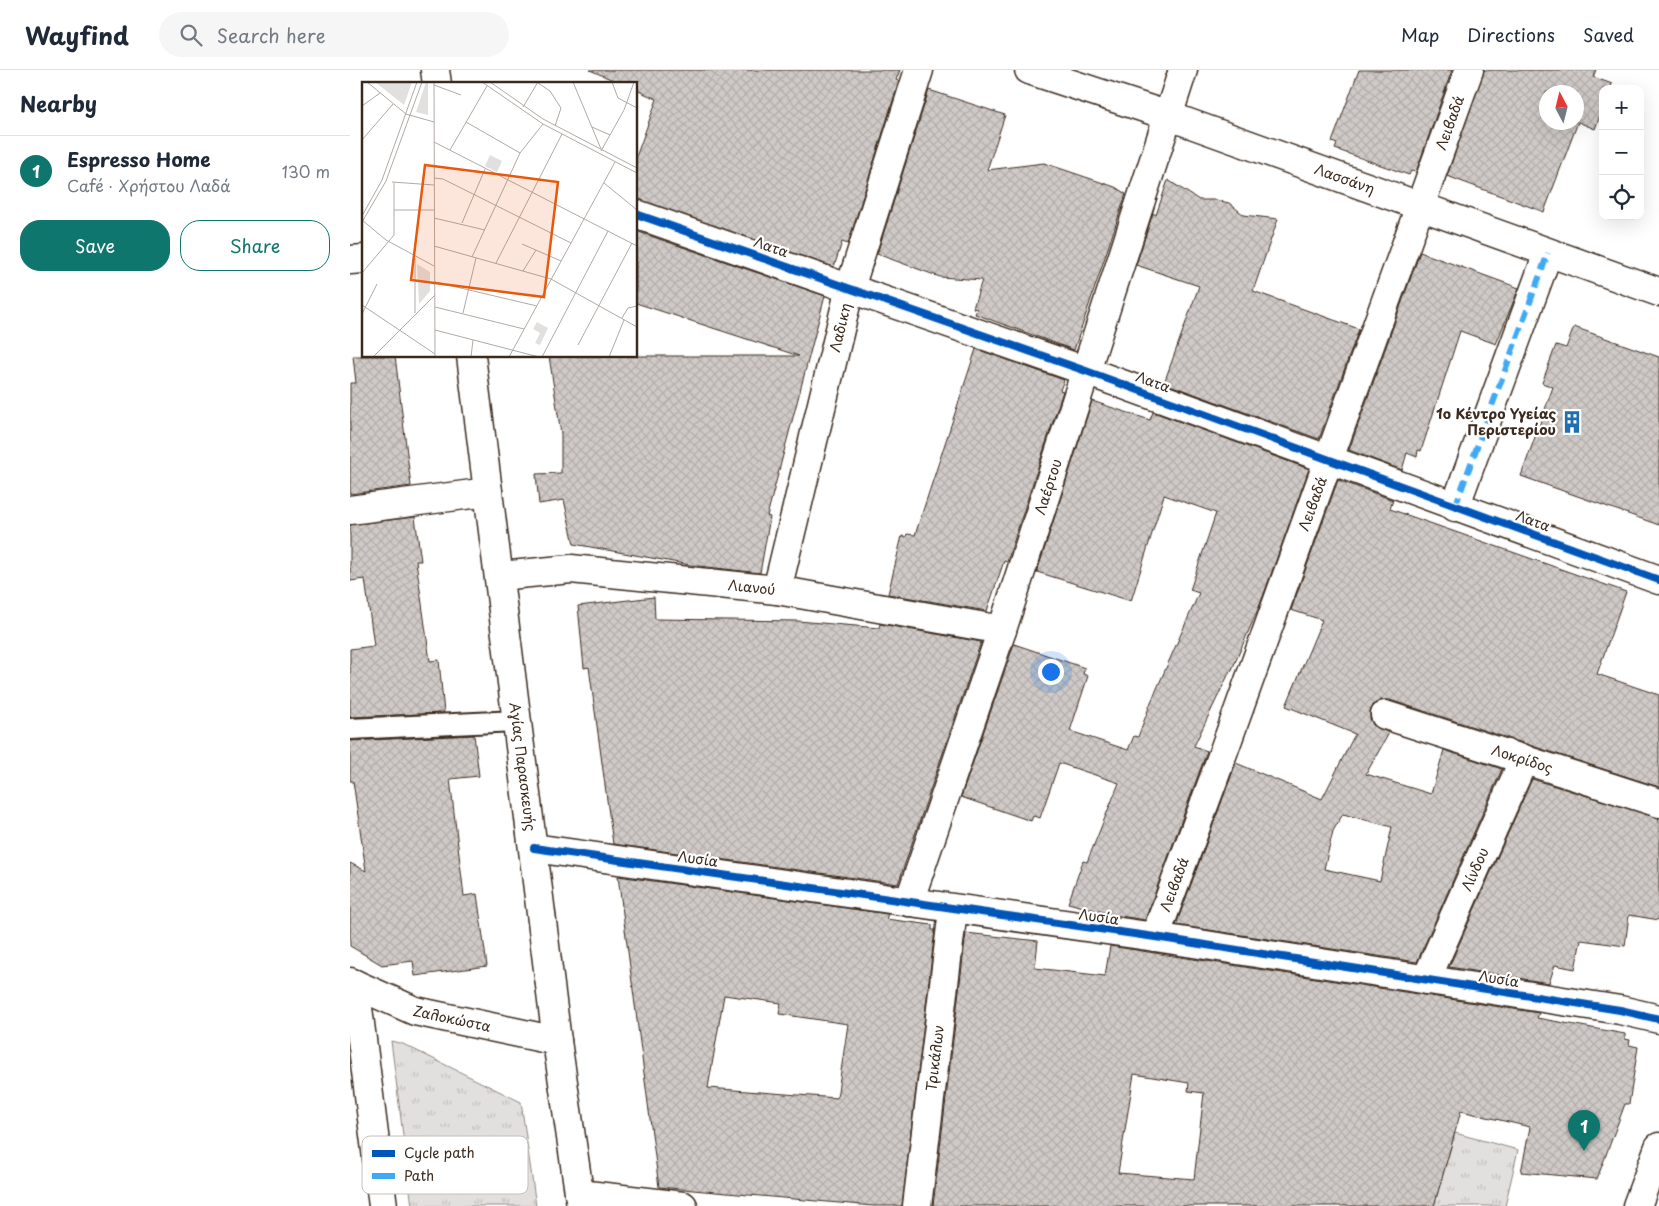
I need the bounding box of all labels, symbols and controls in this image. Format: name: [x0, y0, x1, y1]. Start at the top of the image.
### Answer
search box: [159, 12, 509, 57]
text: Wayfind: [25, 17, 129, 53]
icon: search: [177, 21, 205, 49]
text: Search here: [217, 21, 325, 49]
text: Map: [1401, 21, 1439, 48]
text: Directions: [1467, 21, 1555, 48]
text: Saved: [1583, 21, 1634, 48]
inset map: [362, 82, 638, 358]
north arrow: [1539, 85, 1584, 130]
map controls: [1599, 85, 1644, 220]
button: +: [1599, 85, 1644, 130]
text: Nearby: [20, 87, 97, 119]
street label: Λειβαδά: [1430, 92, 1469, 153]
button: −: [1599, 130, 1644, 175]
text: Espresso Home: [67, 145, 211, 173]
street label: Λασσάνη: [1312, 158, 1378, 199]
text: 1: [32, 159, 40, 183]
text: 130 m: [282, 159, 330, 183]
text: Café · Χρήστου Λαδά: [67, 173, 231, 197]
button: locate: [1599, 175, 1644, 220]
button: Save: [20, 220, 170, 271]
button: Share: [180, 220, 330, 271]
street label: Λατα: [751, 231, 791, 262]
street label: Λαδικη: [824, 301, 856, 354]
street label: Λατα: [1133, 366, 1173, 397]
place label: 1ο Κέντρο Υγείας Περιστερίου: [1436, 403, 1556, 440]
building icon: 1ο Κέντρο Υγείας Περιστερίου: [1559, 409, 1585, 435]
street label: Λαέρτου: [1029, 456, 1067, 517]
street label: Λειβαδά: [1293, 474, 1332, 534]
street label: Λατα: [1513, 505, 1553, 536]
street label: Λιανού: [727, 574, 776, 600]
your location: [1038, 659, 1064, 685]
street label: Αγίας Παρασκευής: [505, 701, 542, 832]
street label: Λοκρίδος: [1489, 739, 1555, 778]
street label: Λίνδου: [1456, 844, 1493, 894]
street label: Λυσία: [677, 845, 720, 872]
street label: Λειβαδά: [1154, 854, 1194, 914]
street label: Λυσία: [1078, 903, 1121, 930]
street label: Λυσία: [1477, 965, 1521, 992]
street label: Ζαλοκώστα: [411, 1000, 493, 1037]
street label: Τρικάλων: [920, 1024, 949, 1092]
pin: 1: [1568, 1110, 1600, 1151]
legend: [362, 1136, 528, 1194]
text: Cycle path: [404, 1142, 475, 1163]
text: Path: [404, 1165, 434, 1186]

